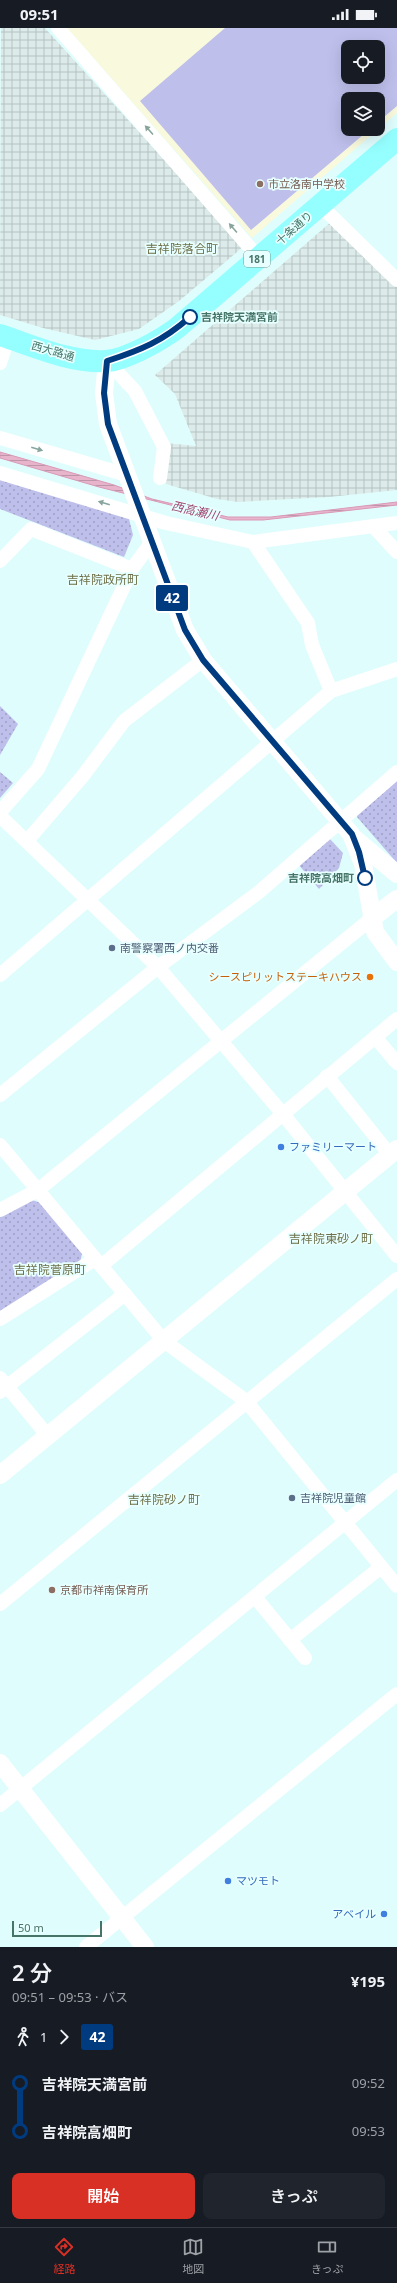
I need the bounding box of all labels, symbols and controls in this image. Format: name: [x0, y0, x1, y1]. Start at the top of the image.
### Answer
text: 09:51: [20, 4, 59, 24]
map controls: [341, 40, 385, 136]
button: locate: [341, 40, 385, 84]
button: layers: [341, 92, 385, 136]
one-way arrow: [144, 124, 153, 135]
place label: 市立洛南中学校: [268, 176, 345, 191]
marker: 市立洛南中学校: [255, 179, 265, 189]
street label: 十条通り: [272, 208, 315, 248]
one-way arrow: [229, 223, 238, 233]
district label: 吉祥院落合町: [146, 240, 218, 257]
road number: 181: [244, 251, 270, 267]
marker: 吉祥院天満宮前: [182, 309, 198, 325]
place label: 吉祥院天満宮前: [201, 309, 278, 324]
street label: 西大路通: [30, 337, 76, 364]
one-way arrow: [32, 446, 44, 452]
water label: 西高瀬川: [170, 497, 222, 525]
one-way arrow: [98, 500, 110, 506]
district label: 吉祥院政所町: [67, 571, 139, 588]
line badge: 42: [154, 585, 190, 611]
text: 42: [164, 588, 180, 607]
place label: 吉祥院高畑町: [288, 870, 354, 885]
marker: 吉祥院高畑町: [357, 870, 373, 886]
place label: 南警察署西ノ内交番: [120, 940, 219, 955]
marker: 南警察署西ノ内交番: [107, 943, 117, 953]
place label: シースピリットステーキハウス: [209, 969, 362, 984]
marker: シースピリットステーキハウス: [365, 972, 375, 982]
place label: ファミリーマート: [289, 1139, 377, 1154]
marker: ファミリーマート: [276, 1142, 286, 1152]
district label: 吉祥院東砂ノ町: [289, 1230, 373, 1247]
district label: 吉祥院菅原町: [14, 1261, 86, 1278]
place label: 吉祥院児童館: [300, 1490, 366, 1505]
district label: 吉祥院砂ノ町: [128, 1491, 200, 1508]
marker: 吉祥院児童館: [287, 1493, 297, 1503]
place label: 京都市祥南保育所: [60, 1582, 149, 1597]
marker: 京都市祥南保育所: [47, 1585, 57, 1595]
place label: マツモト: [236, 1873, 280, 1888]
marker: マツモト: [223, 1876, 233, 1886]
place label: アベイル: [332, 1906, 376, 1921]
marker: アベイル: [379, 1909, 389, 1919]
scale bar: [12, 1919, 102, 1938]
text: 50 m: [18, 1920, 44, 1935]
text: 2 分: [12, 1957, 52, 1987]
text: ¥195: [351, 1971, 385, 1991]
text: 09:51 – 09:53 · バス: [12, 1988, 128, 2006]
icon: walk: [12, 2026, 34, 2048]
icon: forward: [53, 2026, 75, 2048]
text: 42: [89, 2027, 105, 2046]
text: 1: [40, 2028, 47, 2046]
text: 吉祥院天満宮前: [42, 2074, 147, 2094]
text: 09:52: [352, 2074, 385, 2092]
text: 吉祥院高畑町: [42, 2122, 132, 2142]
text: 09:53: [352, 2122, 385, 2140]
button: 開始: [12, 2173, 195, 2219]
button: きっぷ: [203, 2173, 385, 2219]
tab: 経路: [53, 2236, 75, 2276]
tab: 地図: [182, 2236, 204, 2276]
tab: きっぷ: [311, 2236, 344, 2276]

